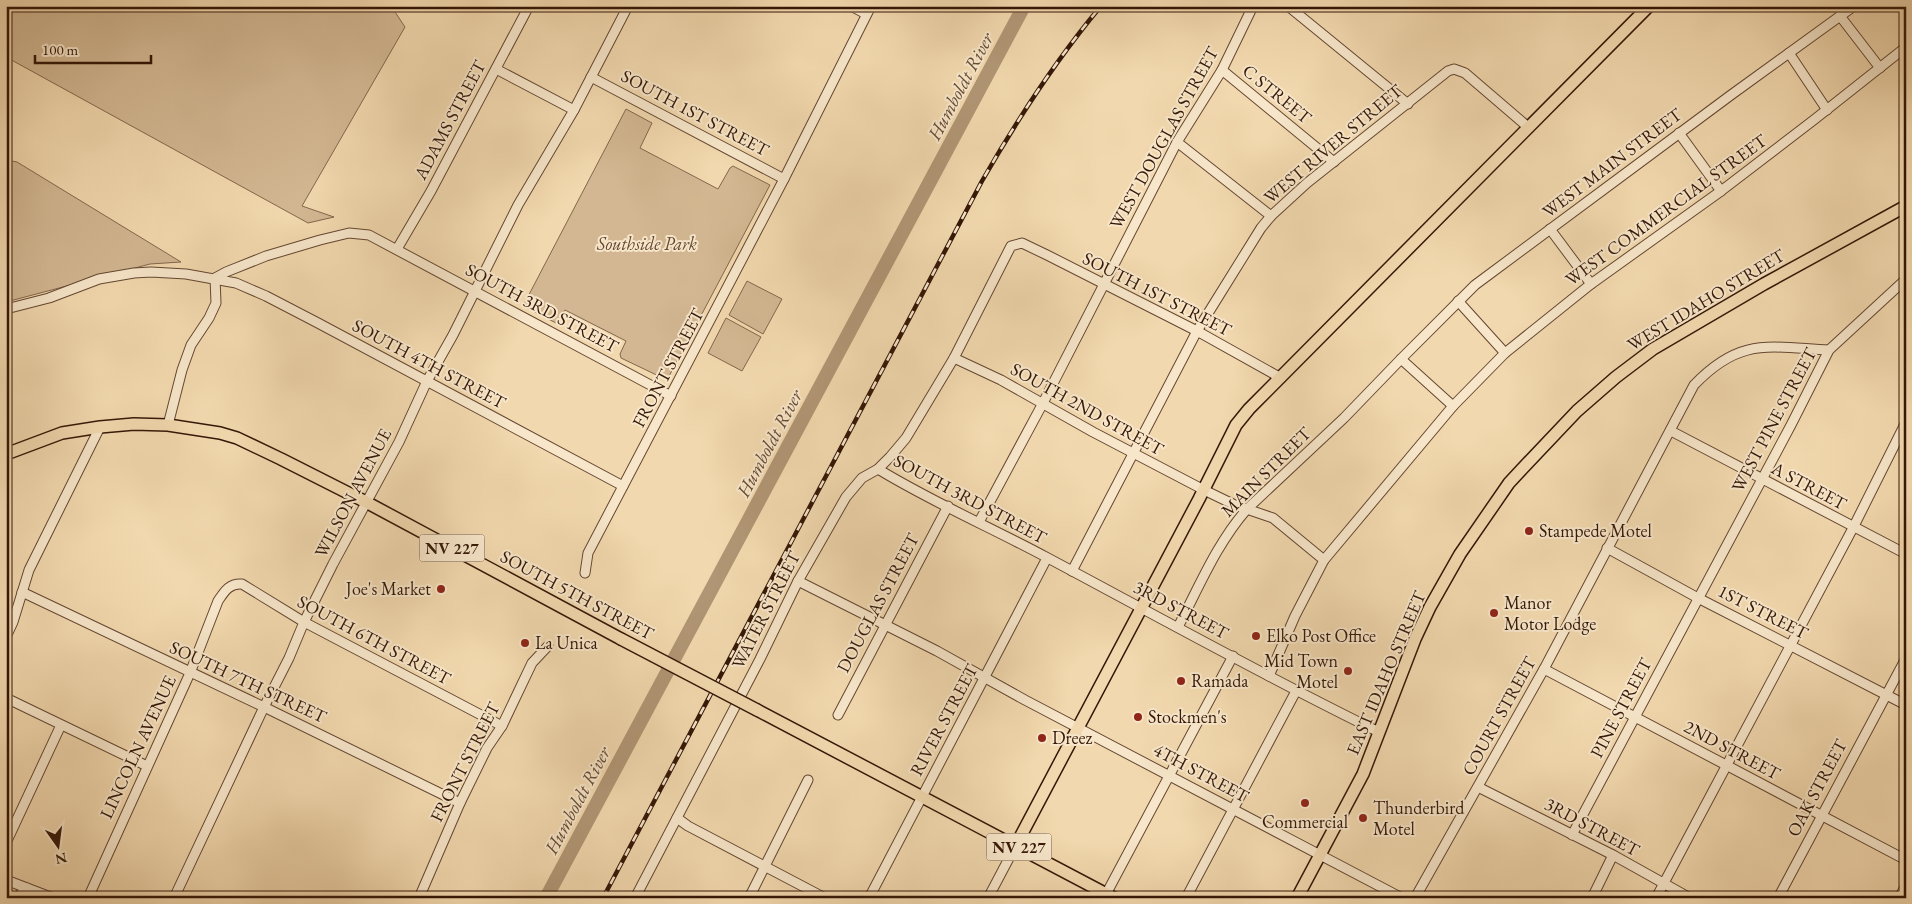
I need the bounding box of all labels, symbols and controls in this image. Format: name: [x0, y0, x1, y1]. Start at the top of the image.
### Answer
water label: Humboldt River: [921, 27, 1000, 145]
scale bar: [35, 32, 151, 64]
text: 100 m: [42, 40, 79, 59]
street label: WEST DOUGLAS STREET: [1104, 42, 1224, 233]
street label: ADAMS STREET: [408, 55, 491, 184]
street label: C STREET: [1238, 59, 1317, 129]
street label: SOUTH 1ST STREET: [617, 64, 774, 162]
street label: WEST RIVER STREET: [1259, 78, 1407, 208]
street label: WEST MAIN STREET: [1537, 102, 1687, 223]
street label: WEST COMMERCIAL STREET: [1560, 128, 1772, 291]
park label: Southside Park: [596, 232, 697, 255]
street label: WEST IDAHO STREET: [1623, 243, 1790, 356]
street label: SOUTH 1ST STREET: [1079, 246, 1236, 341]
street label: SOUTH 3RD STREET: [462, 258, 623, 358]
street label: FRONT STREET: [627, 304, 709, 431]
street label: SOUTH 4TH STREET: [349, 313, 511, 414]
street label: WEST PINE STREET: [1726, 343, 1822, 496]
street label: SOUTH 2ND STREET: [1007, 357, 1169, 461]
water label: Humboldt River: [730, 384, 809, 502]
street label: MAIN STREET: [1216, 421, 1316, 522]
street label: WILSON AVENUE: [309, 424, 396, 561]
street label: SOUTH 3RD STREET: [890, 449, 1051, 549]
street label: A STREET: [1767, 456, 1852, 515]
place label: Stampede Motel: [1539, 519, 1652, 542]
marker: Stampede Motel: [1523, 525, 1535, 537]
street label: DOUGLAS STREET: [831, 528, 924, 676]
road number: NV 227: [420, 534, 484, 562]
street label: SOUTH 5TH STREET: [497, 544, 659, 645]
street label: WATER STREET: [726, 546, 806, 673]
street label: 3RD STREET: [1130, 575, 1233, 645]
place label: Joe's Market: [344, 577, 431, 600]
street label: 1ST STREET: [1714, 579, 1813, 645]
marker: Joe's Market: [435, 583, 447, 595]
street label: EAST IDAHO STREET: [1341, 587, 1431, 758]
street label: SOUTH 6TH STREET: [294, 589, 456, 690]
place label: Manor Motor Lodge: [1504, 591, 1596, 635]
marker: Manor Motor Lodge: [1488, 607, 1500, 619]
place label: Elko Post Office: [1266, 624, 1376, 647]
marker: Elko Post Office: [1250, 630, 1262, 642]
place label: La Unica: [535, 631, 599, 654]
street label: SOUTH 7TH STREET: [166, 635, 331, 728]
marker: La Unica: [519, 637, 531, 649]
place label: Mid Town Motel: [1264, 649, 1338, 693]
street label: COURT STREET: [1456, 652, 1541, 779]
street label: PINE STREET: [1585, 653, 1657, 762]
street label: RIVER STREET: [904, 659, 983, 780]
marker: Mid Town Motel: [1342, 665, 1354, 677]
place label: Ramada: [1191, 669, 1249, 692]
street label: LINCOLN AVENUE: [94, 671, 181, 822]
marker: Ramada: [1175, 675, 1187, 687]
street label: FRONT STREET: [424, 697, 505, 826]
place label: Stockmen's: [1148, 705, 1227, 728]
marker: Stockmen's: [1132, 711, 1144, 723]
street label: 2ND STREET: [1680, 715, 1785, 785]
place label: Dreez: [1052, 726, 1092, 749]
marker: Dreez: [1036, 732, 1048, 744]
street label: OAK STREET: [1781, 734, 1852, 840]
street label: 4TH STREET: [1150, 738, 1254, 808]
water label: Humboldt River: [538, 741, 617, 859]
street label: 3RD STREET: [1541, 792, 1644, 862]
place label: Thunderbird Motel: [1373, 796, 1465, 840]
marker: Commercial: [1299, 797, 1311, 809]
place label: Commercial: [1262, 810, 1348, 833]
marker: Thunderbird Motel: [1357, 812, 1369, 824]
north arrow: [32, 822, 82, 872]
road number: NV 227: [986, 834, 1052, 860]
text: N: [53, 849, 69, 869]

